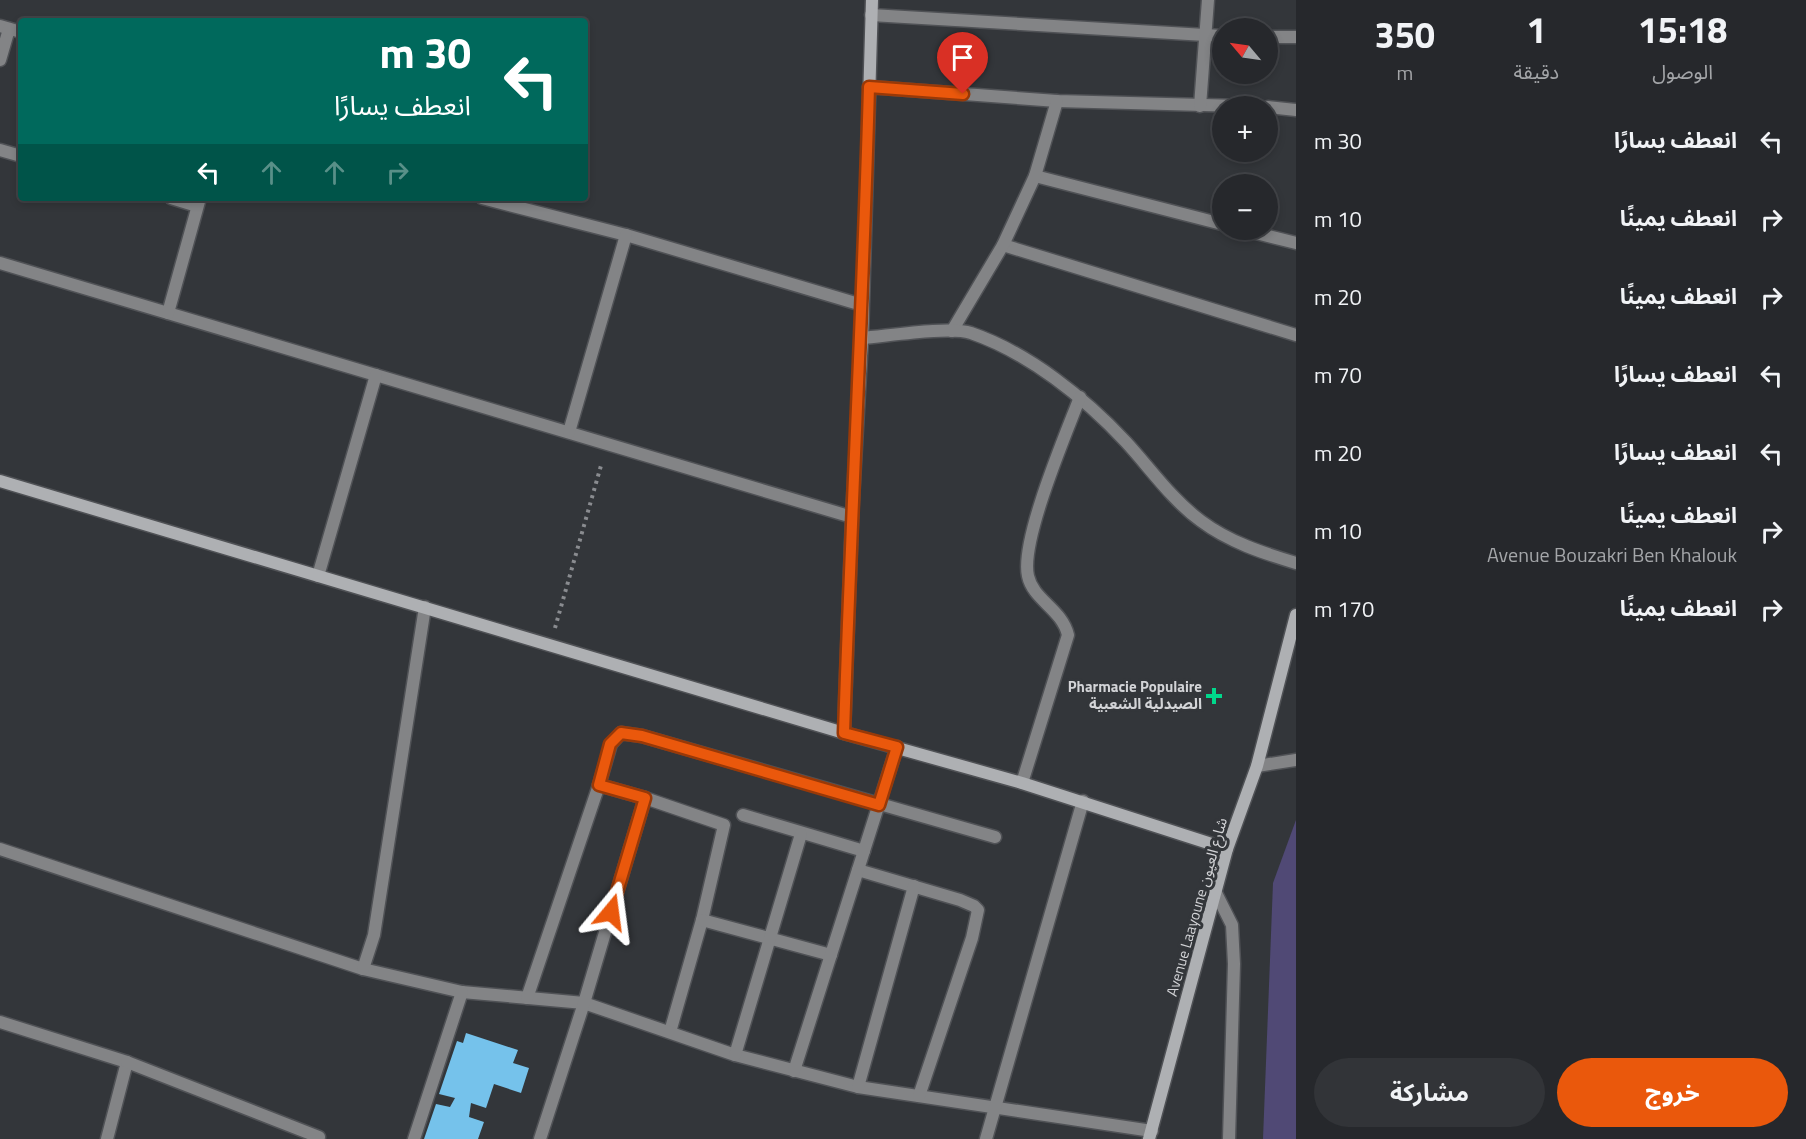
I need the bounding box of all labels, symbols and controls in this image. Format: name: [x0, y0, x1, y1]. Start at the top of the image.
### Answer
text: 1: [1526, 2, 1546, 57]
text: 15:18: [1638, 2, 1727, 57]
text: 350: [1375, 7, 1435, 62]
north arrow: [1212, 18, 1278, 84]
map controls: [1212, 18, 1278, 240]
text: 30 m: [379, 20, 471, 84]
pin: [937, 32, 988, 94]
icon: arrive: [946, 41, 979, 74]
icon: left: [492, 42, 570, 120]
text: دقيقة: [1514, 56, 1559, 87]
text: الوصول: [1652, 56, 1713, 87]
text: m: [1396, 57, 1413, 88]
text: انعطف يسارًا: [334, 84, 471, 125]
button: +: [1212, 96, 1278, 162]
text: انعطف يسارًا: [1614, 123, 1737, 157]
text: 30 m: [1314, 124, 1362, 158]
icon: left: [1755, 125, 1788, 158]
icon: left: [192, 156, 225, 189]
icon: ahead: [255, 156, 288, 189]
icon: ahead: [318, 156, 351, 189]
icon: right: [381, 156, 414, 189]
button: −: [1212, 174, 1278, 240]
text: انعطف يمينًا: [1620, 201, 1737, 235]
text: 10 m: [1314, 202, 1362, 236]
icon: right: [1755, 203, 1788, 236]
text: انعطف يمينًا: [1620, 279, 1737, 313]
text: 20 m: [1314, 280, 1362, 314]
icon: right: [1755, 281, 1788, 314]
text: انعطف يسارًا: [1614, 357, 1737, 391]
text: 70 m: [1314, 358, 1362, 392]
icon: left: [1755, 359, 1788, 392]
text: انعطف يسارًا: [1614, 435, 1737, 469]
text: 20 m: [1314, 436, 1362, 470]
icon: left: [1755, 437, 1788, 470]
text: انعطف يمينًا: [1620, 498, 1737, 532]
text: 10 m: [1314, 514, 1362, 548]
icon: right: [1755, 515, 1788, 548]
text: Avenue Bouzakri Ben Khalouk: [1487, 539, 1737, 570]
text: انعطف يمينًا: [1620, 591, 1737, 625]
text: 170 m: [1314, 592, 1374, 626]
icon: right: [1755, 593, 1788, 626]
place label: Pharmacie Populaire الصيدلية الشعبية: [1068, 675, 1202, 715]
marker: Pharmacie Populaire الصيدلية الشعبية: [1207, 689, 1221, 703]
street label: Avenue Laayoune شارع العيون: [1160, 815, 1234, 999]
position arrow: [579, 880, 643, 944]
button: مشاركة: [1314, 1058, 1545, 1127]
button: خروج: [1557, 1058, 1788, 1127]

